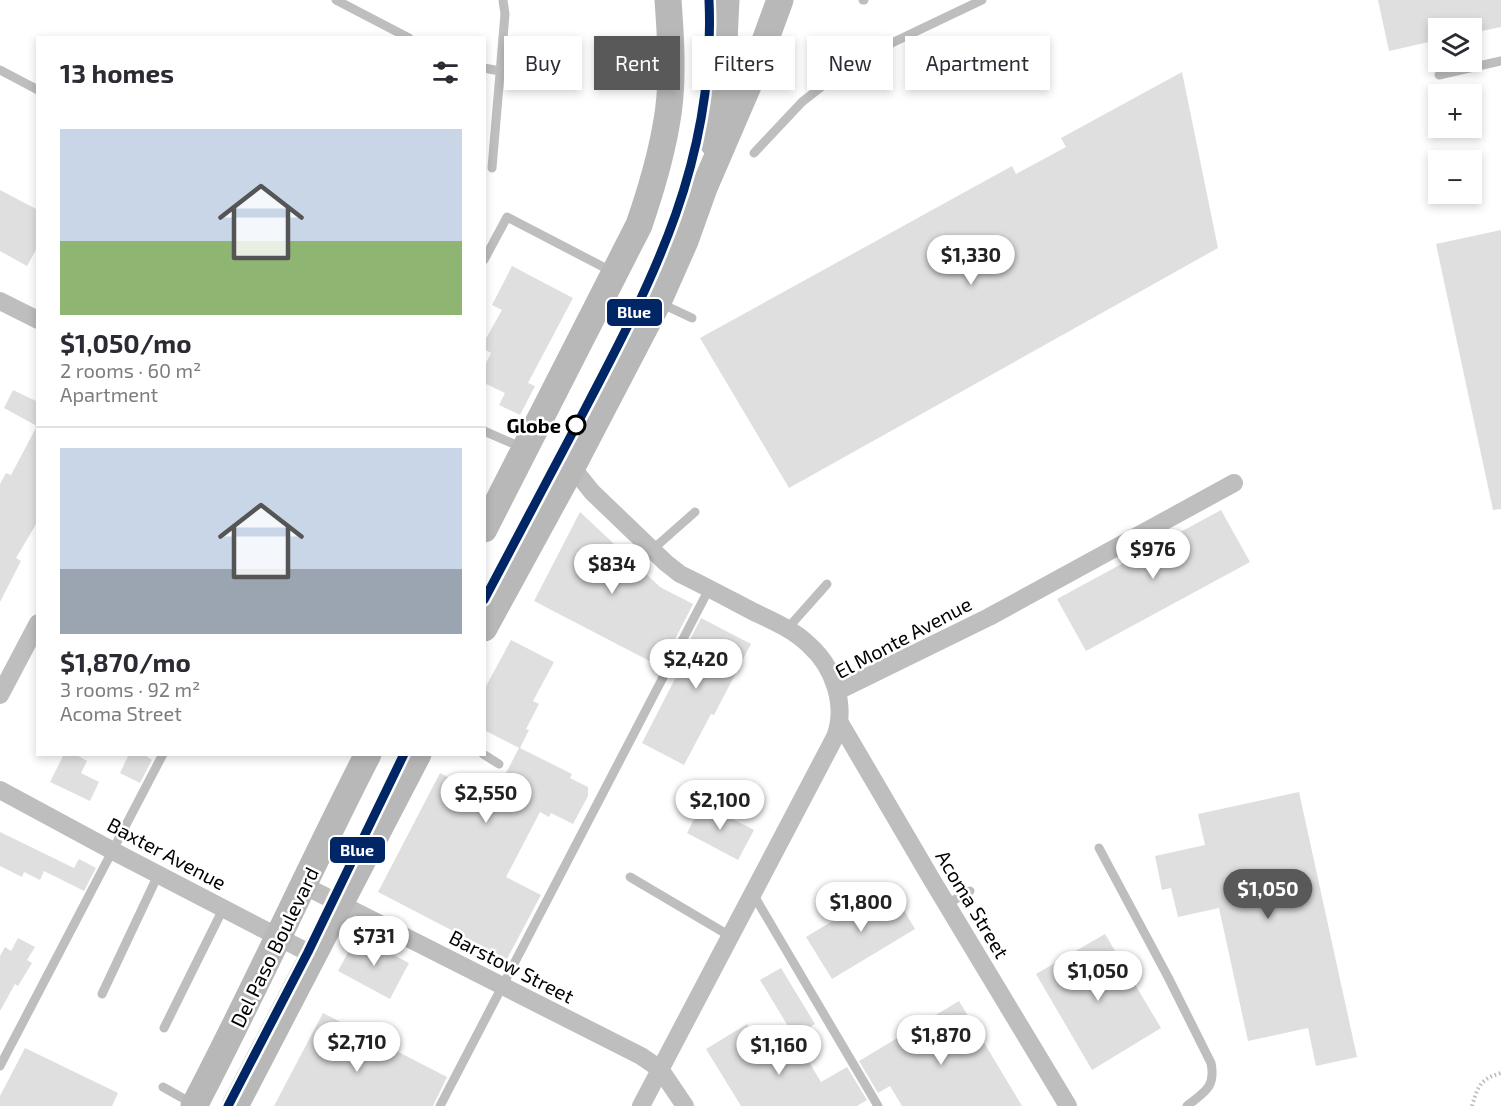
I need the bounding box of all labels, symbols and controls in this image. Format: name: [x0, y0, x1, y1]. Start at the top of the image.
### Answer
map controls: [1428, 18, 1482, 204]
button: layers: [1428, 18, 1482, 72]
chip: Buy: [504, 36, 582, 90]
chip: Rent: [594, 36, 680, 90]
chip: Filters: [692, 36, 795, 90]
chip: New: [807, 36, 893, 90]
chip: Apartment: [905, 36, 1050, 90]
icon: filters: [429, 56, 462, 89]
text: 13 homes: [60, 57, 174, 88]
button: +: [1428, 84, 1482, 138]
button: −: [1428, 150, 1482, 204]
icon: home: [207, 168, 315, 276]
pin: $1,330: [922, 235, 1020, 286]
text: $1,330: [941, 242, 1001, 266]
line badge: Blue: [606, 298, 663, 327]
text: Blue: [617, 302, 651, 321]
text: $1,050/mo: [60, 327, 192, 358]
text: 2 rooms · 60 m²: [60, 358, 201, 382]
text: Apartment: [60, 382, 158, 406]
place label: Globe: [507, 413, 561, 437]
marker: Globe: [566, 415, 586, 435]
icon: home: [207, 487, 315, 595]
pin: $976: [1117, 529, 1189, 580]
text: $976: [1130, 536, 1176, 560]
pin: $834: [576, 544, 648, 595]
text: $834: [588, 551, 636, 575]
street label: El Monte Avenue: [831, 591, 975, 683]
pin: $2,420: [647, 639, 745, 690]
text: $1,870/mo: [60, 646, 191, 677]
text: $2,420: [664, 646, 728, 670]
text: 3 rooms · 92 m²: [60, 677, 200, 701]
text: Acoma Street: [60, 701, 182, 725]
pin: $2,550: [437, 773, 535, 824]
text: $2,550: [455, 780, 517, 804]
pin: $2,100: [671, 780, 769, 831]
text: $2,100: [689, 787, 751, 811]
street label: Baxter Avenue: [104, 812, 230, 894]
line badge: Blue: [329, 836, 386, 864]
text: Blue: [340, 840, 374, 859]
street label: Acoma Street: [931, 846, 1015, 963]
street label: Del Paso Boulevard: [225, 863, 323, 1031]
pin: $1,050: [1219, 869, 1317, 920]
text: $1,050: [1237, 876, 1299, 900]
pin: $1,800: [812, 882, 910, 933]
text: $1,800: [830, 889, 892, 913]
pin: $731: [338, 916, 410, 967]
text: $731: [353, 923, 395, 947]
street label: Barstow Street: [446, 924, 579, 1008]
pin: $1,050: [1049, 951, 1147, 1002]
text: $1,050: [1067, 958, 1129, 982]
pin: $1,870: [892, 1015, 990, 1066]
pin: $2,710: [308, 1022, 406, 1073]
text: $1,870: [911, 1022, 971, 1046]
pin: $1,160: [730, 1025, 828, 1076]
text: $2,710: [327, 1029, 387, 1053]
text: $1,160: [750, 1032, 808, 1056]

